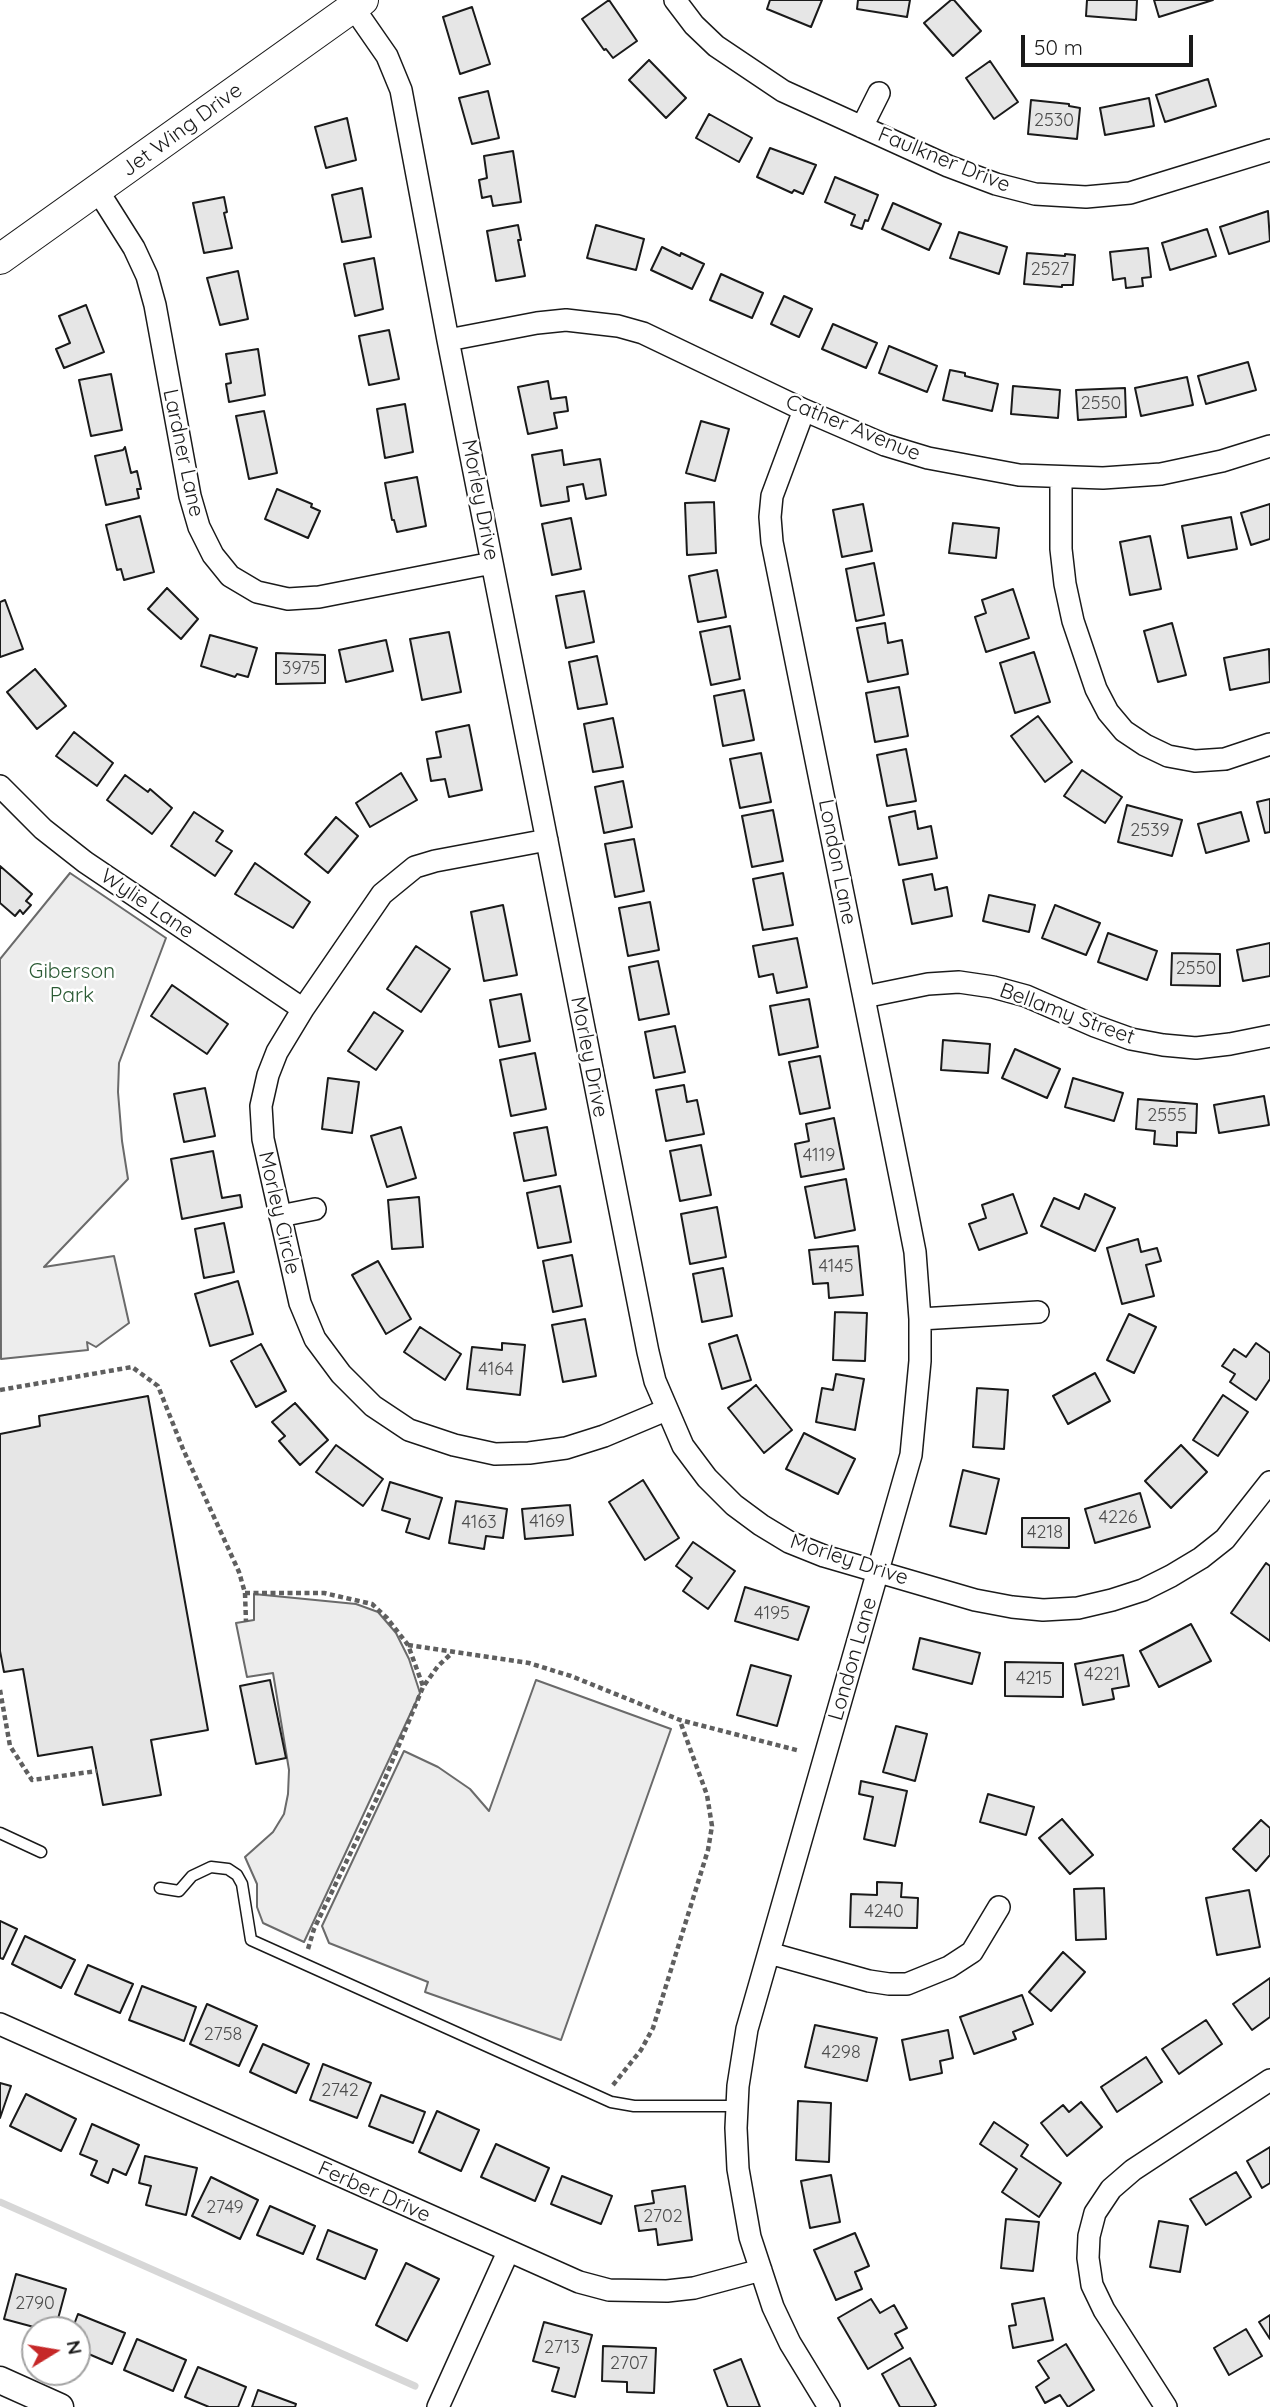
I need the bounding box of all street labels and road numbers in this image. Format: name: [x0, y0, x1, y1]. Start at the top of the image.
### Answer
street label: Jet Wing Drive: [117, 78, 247, 182]
street label: Faulkner Drive: [874, 122, 1014, 198]
street label: Lardner Lane: [157, 387, 209, 519]
street label: Cather Avenue: [782, 390, 924, 466]
street label: Morley Drive: [456, 437, 504, 563]
street label: London Lane: [812, 797, 862, 927]
street label: Wylie Lane: [96, 864, 198, 944]
street label: Bellamy Street: [996, 978, 1138, 1050]
street label: Morley Drive: [565, 994, 613, 1120]
street label: Morley Circle: [253, 1149, 305, 1277]
street label: Morley Drive: [787, 1529, 911, 1591]
street label: London Lane: [823, 1594, 883, 1724]
street label: Ferber Drive: [314, 2156, 434, 2228]

